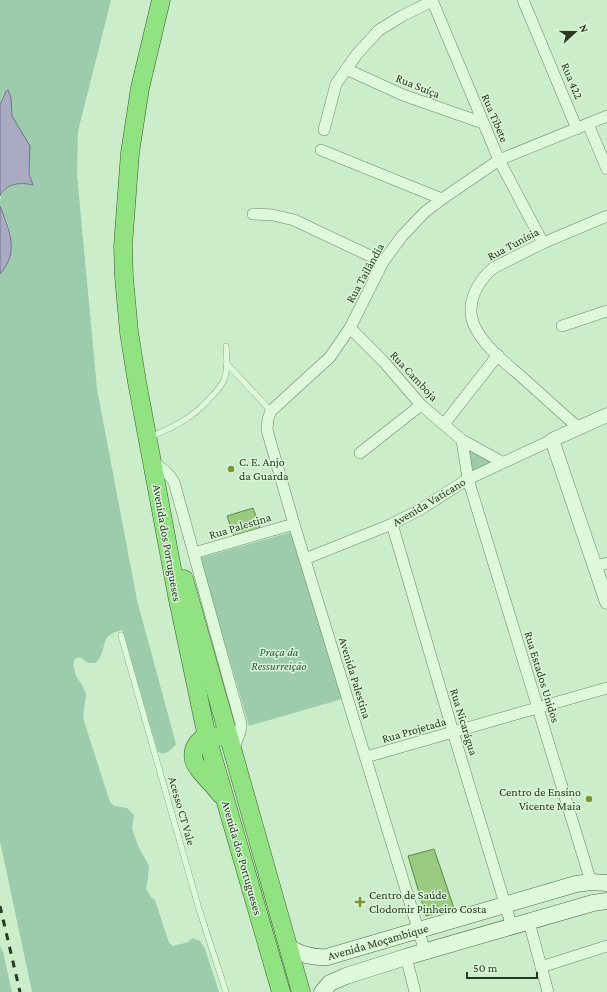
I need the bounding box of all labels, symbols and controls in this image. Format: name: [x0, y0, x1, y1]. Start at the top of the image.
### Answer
north arrow: [555, 12, 595, 52]
text: N: [577, 23, 591, 35]
street label: Rua 422: [558, 61, 586, 102]
street label: Rua Suíça: [394, 71, 443, 101]
street label: Rua Tibete: [479, 92, 511, 144]
street label: Rua Tunísia: [485, 224, 542, 263]
street label: Rua Tailândia: [343, 241, 387, 305]
street label: Rua Camboja: [387, 348, 441, 404]
place label: C. E. Anjo da Guarda: [239, 455, 289, 483]
marker: C. E. Anjo da Guarda: [226, 464, 236, 474]
street label: Avenida Vaticano: [390, 475, 468, 529]
street label: Avenida dos Portugueses: [150, 483, 184, 603]
street label: Rua Palestina: [207, 510, 273, 542]
street label: Rua Estados Unidos: [521, 630, 563, 725]
street label: Avenida Palestina: [336, 635, 374, 721]
park label: Praça da Ressurreição: [251, 645, 307, 673]
street label: Rua Nicarágua: [447, 687, 481, 758]
street label: Rua Projetada: [380, 714, 448, 746]
street label: Acesso CT Vale: [166, 775, 198, 847]
place label: Centro de Ensino Vicente Maia: [499, 785, 581, 813]
marker: Centro de Ensino Vicente Maia: [584, 794, 594, 804]
street label: Avenida dos Portugueses: [219, 799, 265, 917]
place label: Centro de Saúde Clodomir Pinheiro Costa: [369, 888, 487, 916]
marker: Centro de Saúde Clodomir Pinheiro Costa: [354, 896, 366, 908]
street label: Avenida Moçambique: [326, 921, 430, 963]
scale bar: [467, 954, 537, 980]
text: 50 m: [473, 961, 498, 975]

